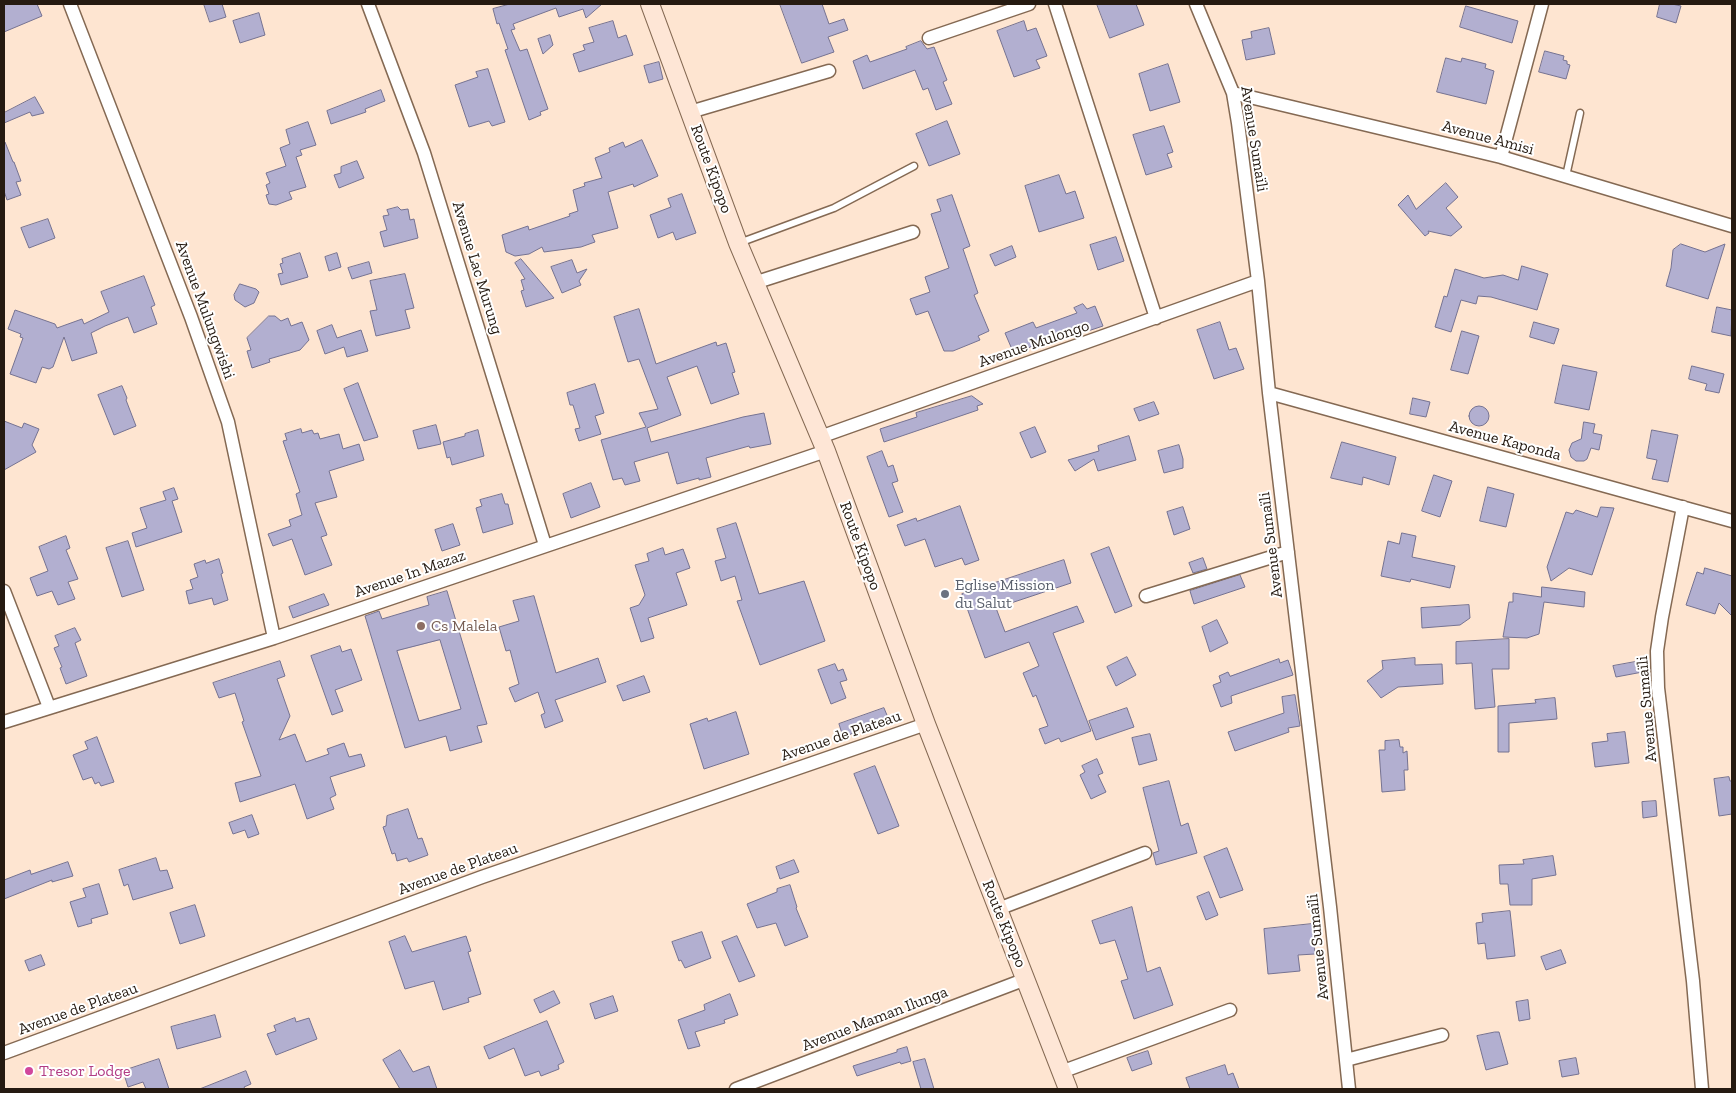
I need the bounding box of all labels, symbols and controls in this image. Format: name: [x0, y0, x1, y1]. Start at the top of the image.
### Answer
street label: Avenue Sumaïli: [1236, 85, 1272, 193]
street label: Avenue Amisi: [1440, 117, 1536, 159]
street label: Route Kipopo: [686, 122, 736, 216]
street label: Avenue Lac Murung: [448, 199, 506, 337]
street label: Avenue Mulungwishi: [171, 238, 239, 382]
street label: Avenue Mulongo: [976, 316, 1092, 372]
street label: Avenue Kaponda: [1447, 417, 1563, 465]
street label: Avenue Sumaïli: [1255, 491, 1287, 599]
street label: Route Kipopo: [835, 499, 885, 593]
street label: Avenue In Mazaz: [352, 546, 468, 602]
place label: Eglise Mission du Salut: [955, 575, 1055, 613]
marker: Eglise Mission du Salut: [939, 588, 951, 600]
place label: Cs Malela: [431, 616, 497, 636]
marker: Cs Malela: [415, 620, 427, 632]
street label: Avenue Sumaïli: [1633, 655, 1661, 763]
street label: Avenue de Plateau: [779, 706, 903, 766]
street label: Avenue de Plateau: [396, 839, 520, 899]
street label: Route Kipopo: [978, 877, 1030, 971]
street label: Avenue Sumaïli: [1303, 893, 1333, 1001]
street label: Avenue de Plateau: [16, 979, 140, 1039]
street label: Avenue Maman Ilunga: [799, 982, 951, 1056]
place label: Tresor Lodge: [39, 1061, 130, 1081]
marker: Tresor Lodge: [23, 1065, 35, 1077]

